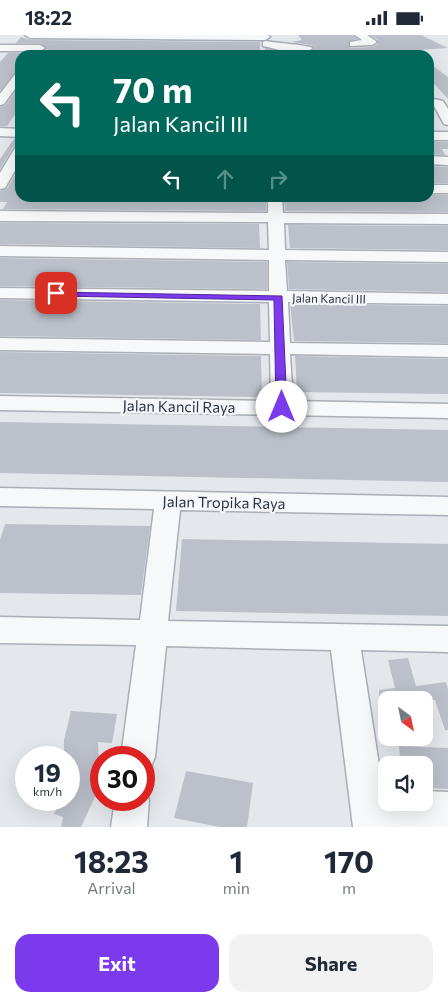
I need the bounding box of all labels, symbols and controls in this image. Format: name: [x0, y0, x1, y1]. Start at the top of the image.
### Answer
text: 18:22: [25, 6, 72, 29]
text: 70 m: [113, 67, 193, 110]
icon: left: [30, 70, 95, 135]
text: Jalan Kancil III: [113, 110, 248, 137]
icon: left: [158, 165, 186, 193]
icon: ahead: [211, 165, 239, 193]
icon: right: [264, 165, 292, 193]
pin: [35, 272, 77, 314]
icon: arrive: [42, 279, 70, 307]
street label: Jalan Kancil III: [292, 290, 366, 307]
position arrow: [255, 380, 307, 432]
street label: Jalan Kancil Raya: [122, 396, 236, 416]
street label: Jalan Tropika Raya: [162, 492, 286, 512]
north arrow: [378, 691, 432, 746]
map controls: [378, 691, 433, 811]
speed limit sign: 30: [90, 746, 155, 811]
button: sound: [378, 756, 433, 811]
text: 19: [34, 757, 61, 787]
text: km/h: [33, 784, 62, 798]
text: 18:23: [74, 842, 149, 879]
text: 1: [230, 842, 243, 879]
text: 170: [324, 842, 374, 879]
text: Arrival: [87, 878, 136, 897]
text: min: [223, 878, 250, 897]
text: m: [342, 878, 356, 897]
button: Exit: [15, 934, 219, 992]
button: Share: [229, 934, 433, 992]

